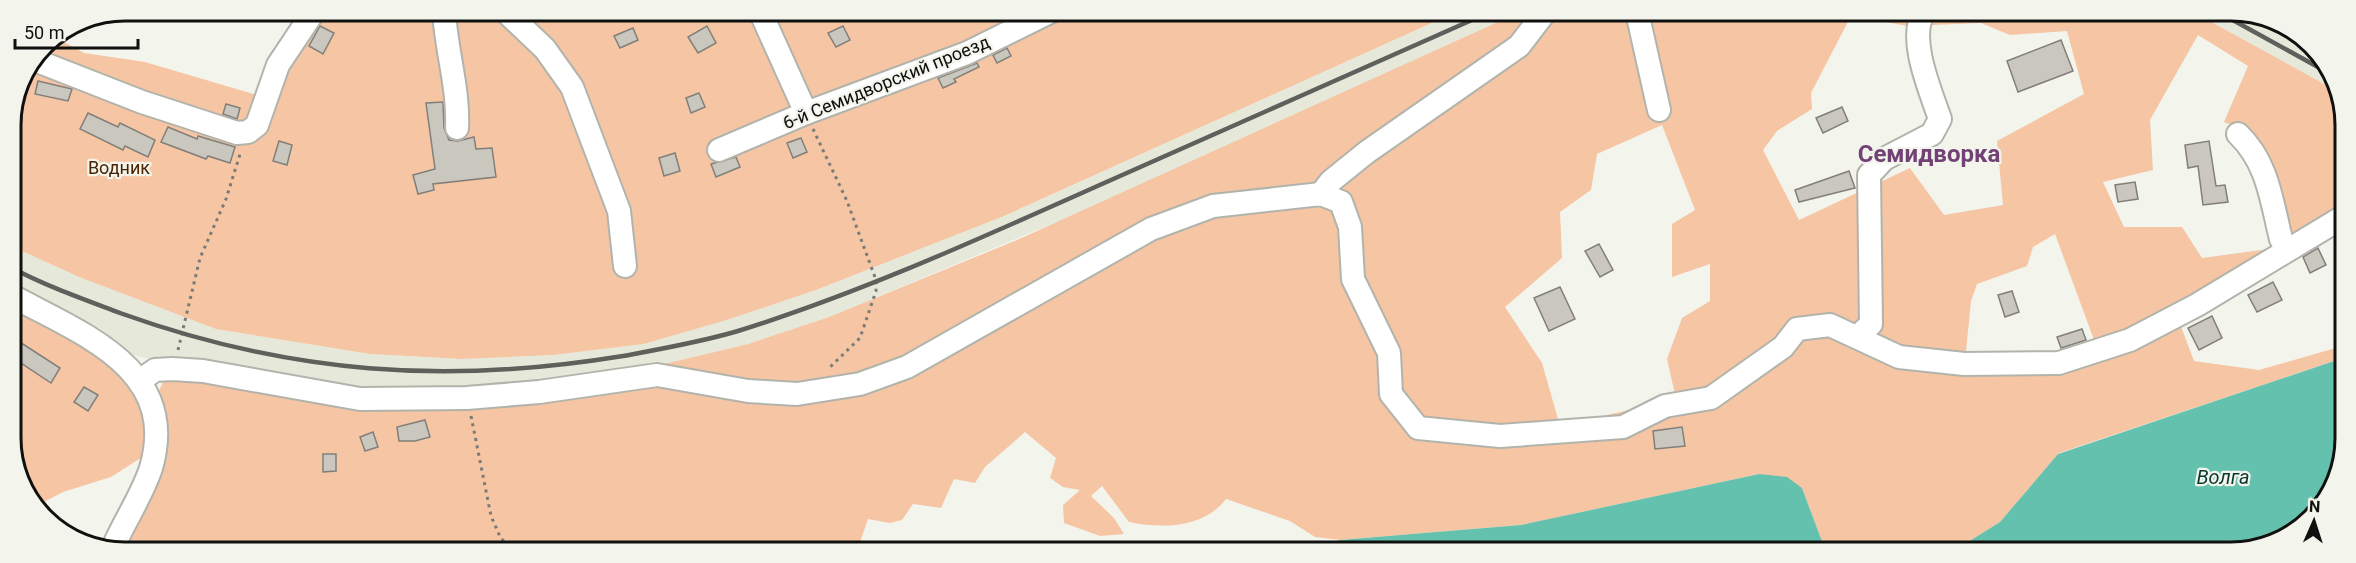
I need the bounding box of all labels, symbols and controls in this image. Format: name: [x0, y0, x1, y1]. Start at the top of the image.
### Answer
scale bar: [15, 12, 138, 50]
text: 50 m: [24, 22, 64, 43]
street label: 6-й Семидворский проезд: [780, 31, 993, 133]
district label: Семидворка: [1858, 140, 2000, 168]
park label: Водник: [88, 157, 150, 178]
water label: Волга: [2197, 465, 2249, 489]
north arrow: [2284, 491, 2344, 551]
text: N: [2309, 497, 2321, 516]

